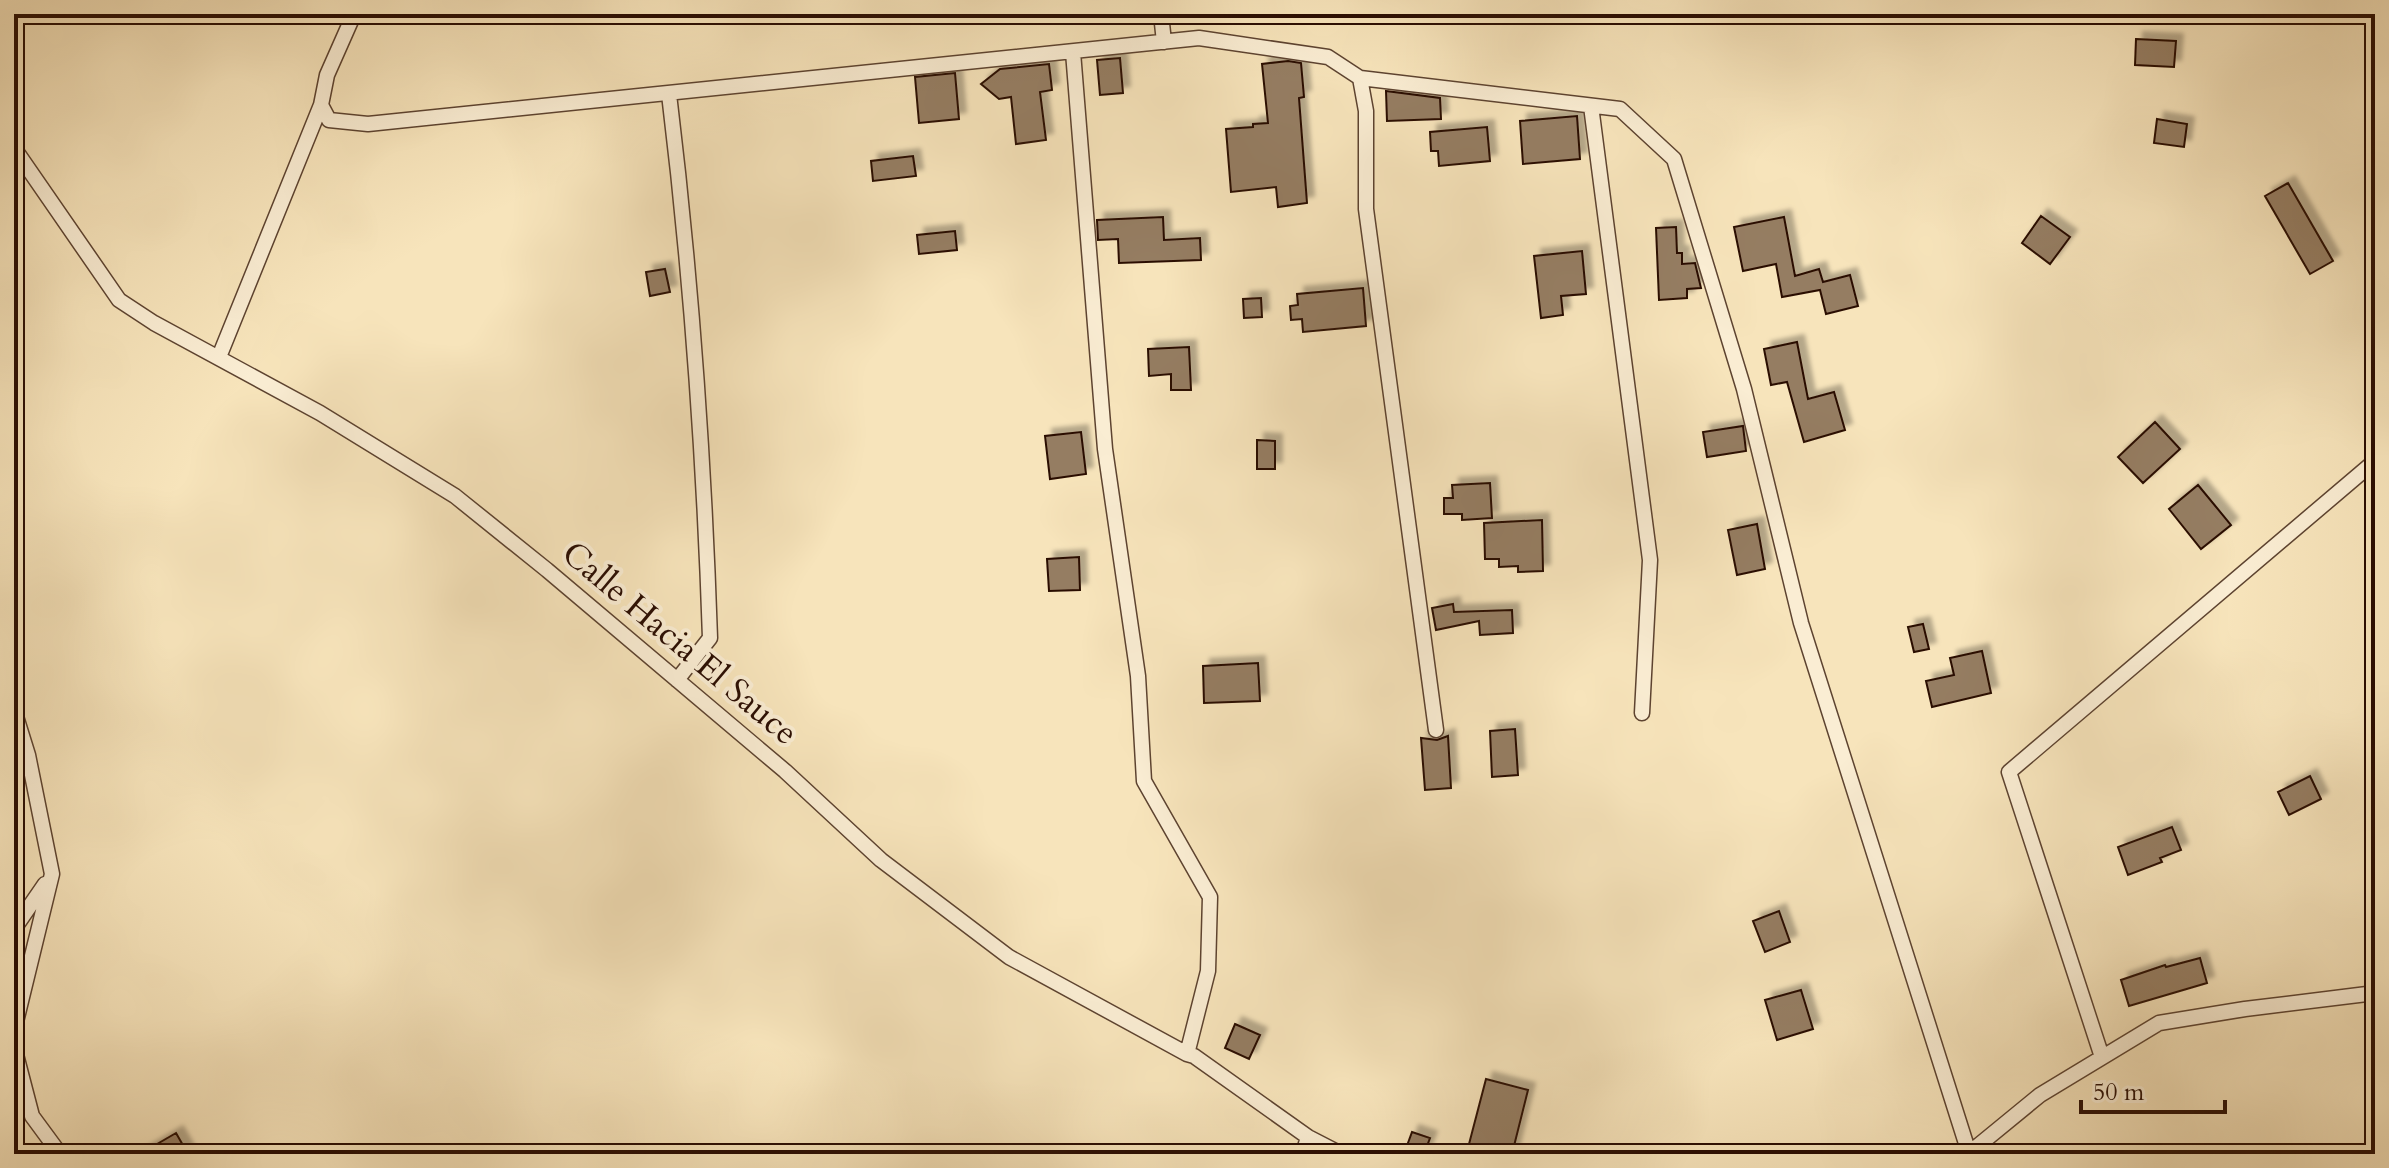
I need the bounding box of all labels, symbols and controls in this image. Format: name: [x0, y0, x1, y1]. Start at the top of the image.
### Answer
street label: Calle Hacia El Sauce: [552, 531, 808, 755]
scale bar: [2081, 1064, 2225, 1114]
text: 50 m: [2093, 1076, 2145, 1109]

